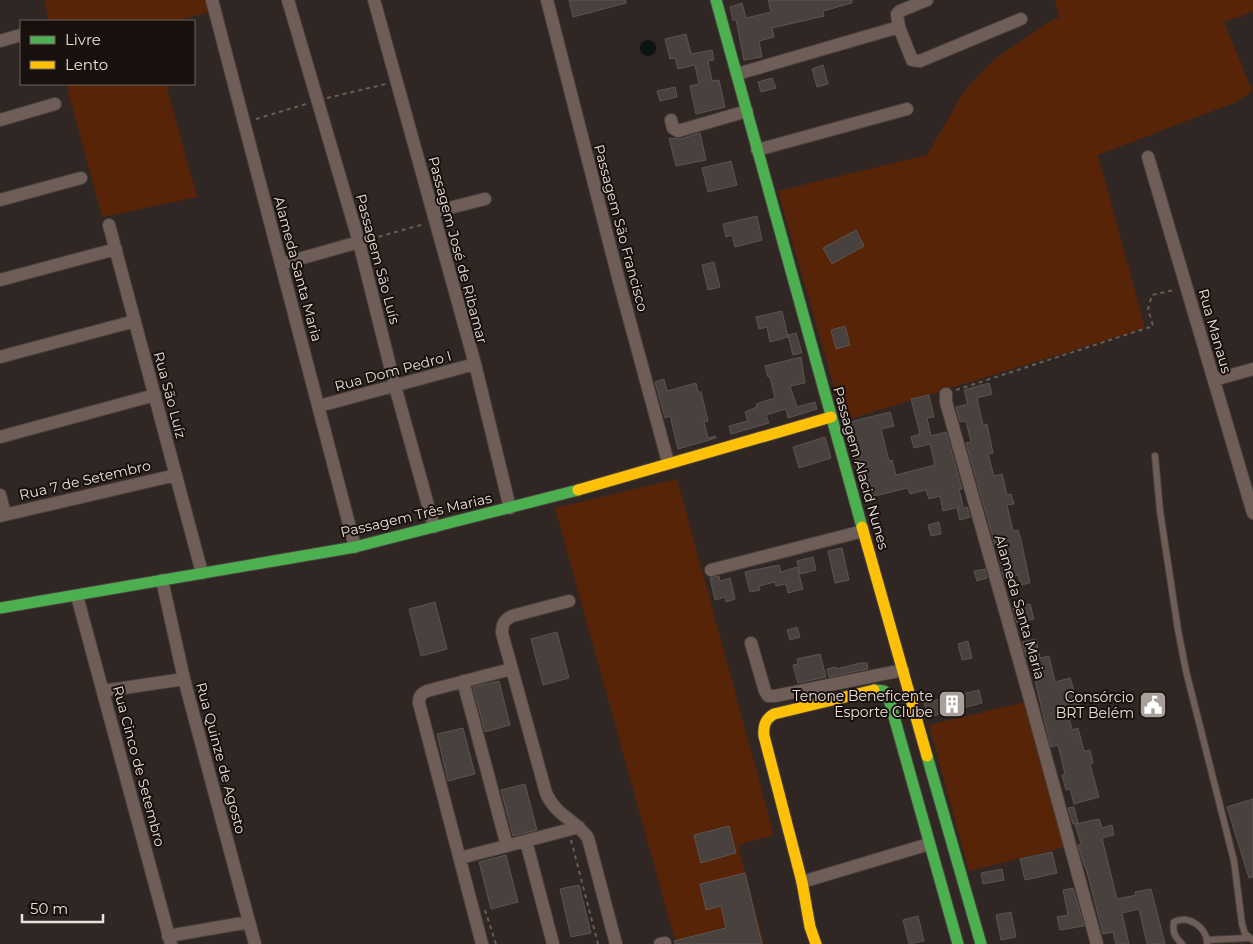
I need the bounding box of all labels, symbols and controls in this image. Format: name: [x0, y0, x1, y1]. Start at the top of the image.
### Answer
legend: [20, 20, 195, 85]
text: Livre: [65, 30, 101, 49]
text: Lento: [65, 55, 108, 74]
street label: Passagem São Francisco: [590, 142, 652, 314]
street label: Passagem José de Ribamar: [424, 154, 492, 346]
street label: Passagem São Luís: [352, 192, 404, 326]
street label: Alameda Santa Maria: [270, 194, 326, 344]
street label: Rua Manaus: [1194, 287, 1236, 375]
street label: Rua Dom Pedro I: [333, 347, 453, 395]
street label: Rua São Luíz: [150, 350, 190, 440]
street label: Passagem Alacid Nunes: [829, 384, 893, 552]
street label: Rua 7 de Setembro: [17, 456, 153, 504]
street label: Passagem Três Marias: [339, 489, 494, 541]
street label: Alameda Santa Maria: [991, 533, 1049, 681]
street label: Rua Quinze de Agosto: [192, 680, 250, 836]
street label: Rua Cinco de Setembro: [109, 684, 169, 849]
place label: Tenone Beneficente Esporte Clube: [792, 687, 933, 721]
place label: Consórcio BRT Belém: [1056, 688, 1134, 722]
building icon: Tenone Beneficente Esporte Clube: [937, 689, 967, 719]
public building icon: Consórcio BRT Belém: [1138, 690, 1168, 720]
scale bar: [22, 892, 104, 924]
text: 50 m: [30, 899, 68, 918]

